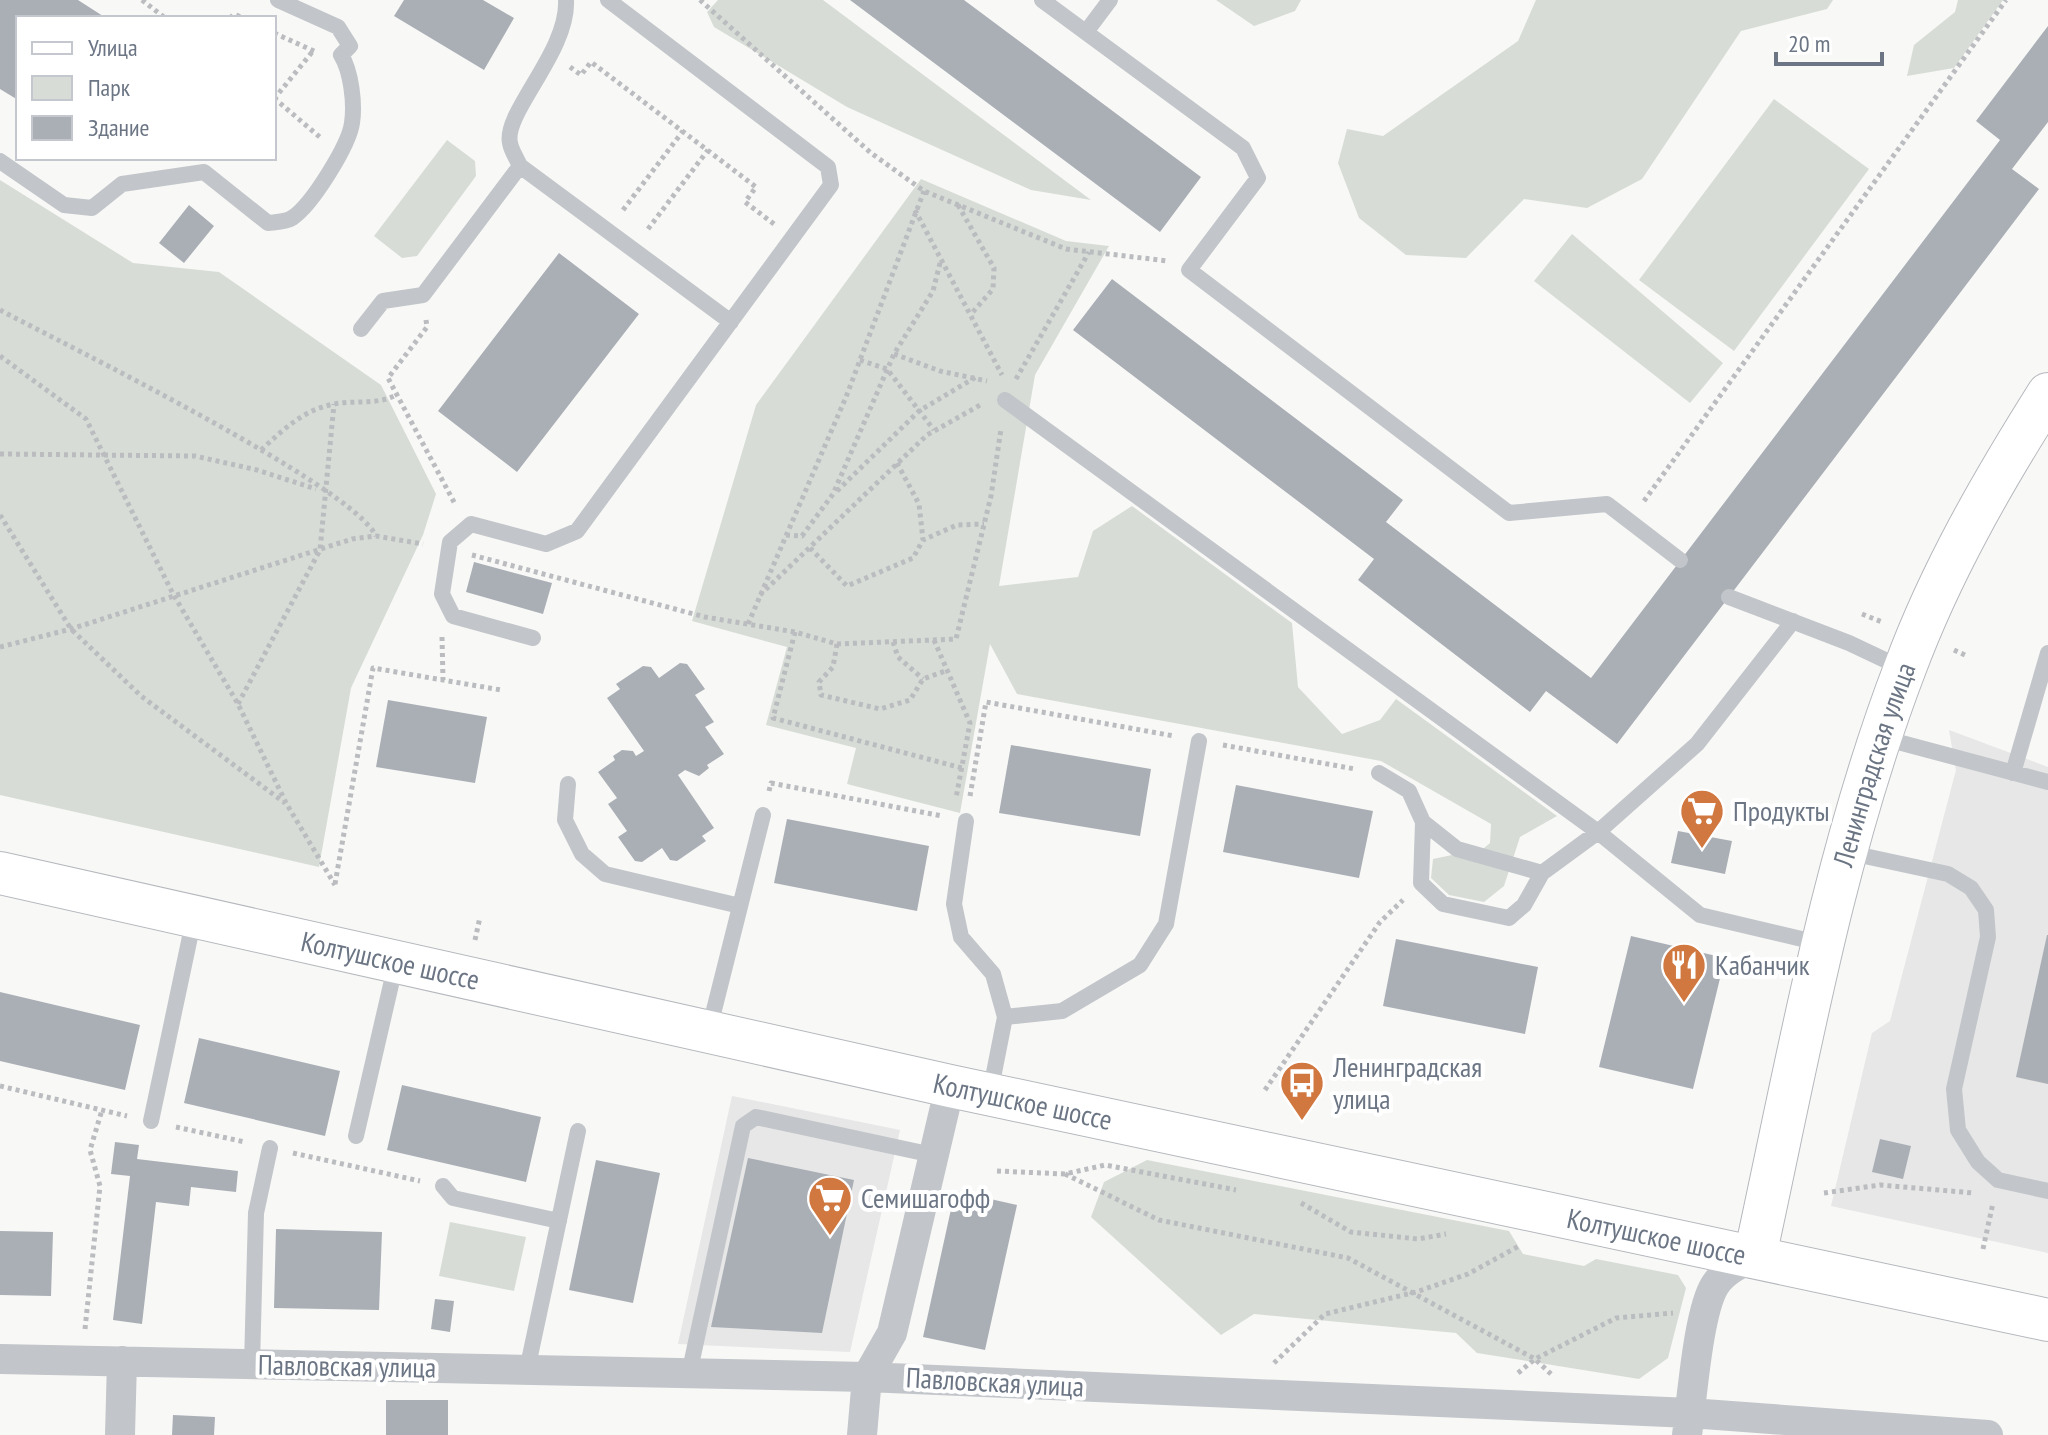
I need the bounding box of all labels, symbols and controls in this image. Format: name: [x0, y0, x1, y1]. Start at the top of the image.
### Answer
legend: [16, 16, 276, 160]
scale bar: [1776, 16, 1882, 66]
text: 20 m: [1788, 28, 1830, 59]
text: Улица: [88, 32, 138, 63]
text: Парк: [88, 72, 131, 103]
text: Здание: [88, 112, 149, 143]
street label: Ленинградская улица: [1824, 657, 1923, 871]
supermarket icon: Продукты: [1678, 787, 1726, 850]
place label: Продукты: [1733, 792, 1830, 829]
street label: Колтушское шоссе: [298, 922, 483, 998]
restaurant icon: Кабанчик: [1660, 941, 1708, 1004]
place label: Кабанчик: [1715, 946, 1810, 983]
place label: Ленинградская улица: [1332, 1048, 1482, 1117]
bus stop icon: Ленинградская улица: [1278, 1059, 1326, 1122]
street label: Колтушское шоссе: [930, 1064, 1116, 1138]
supermarket icon: Семишагофф: [806, 1174, 854, 1237]
place label: Семишагофф: [861, 1179, 990, 1216]
street label: Колтушское шоссе: [1564, 1199, 1749, 1273]
street label: Павловская улица: [258, 1345, 436, 1386]
street label: Павловская улица: [905, 1358, 1085, 1405]

